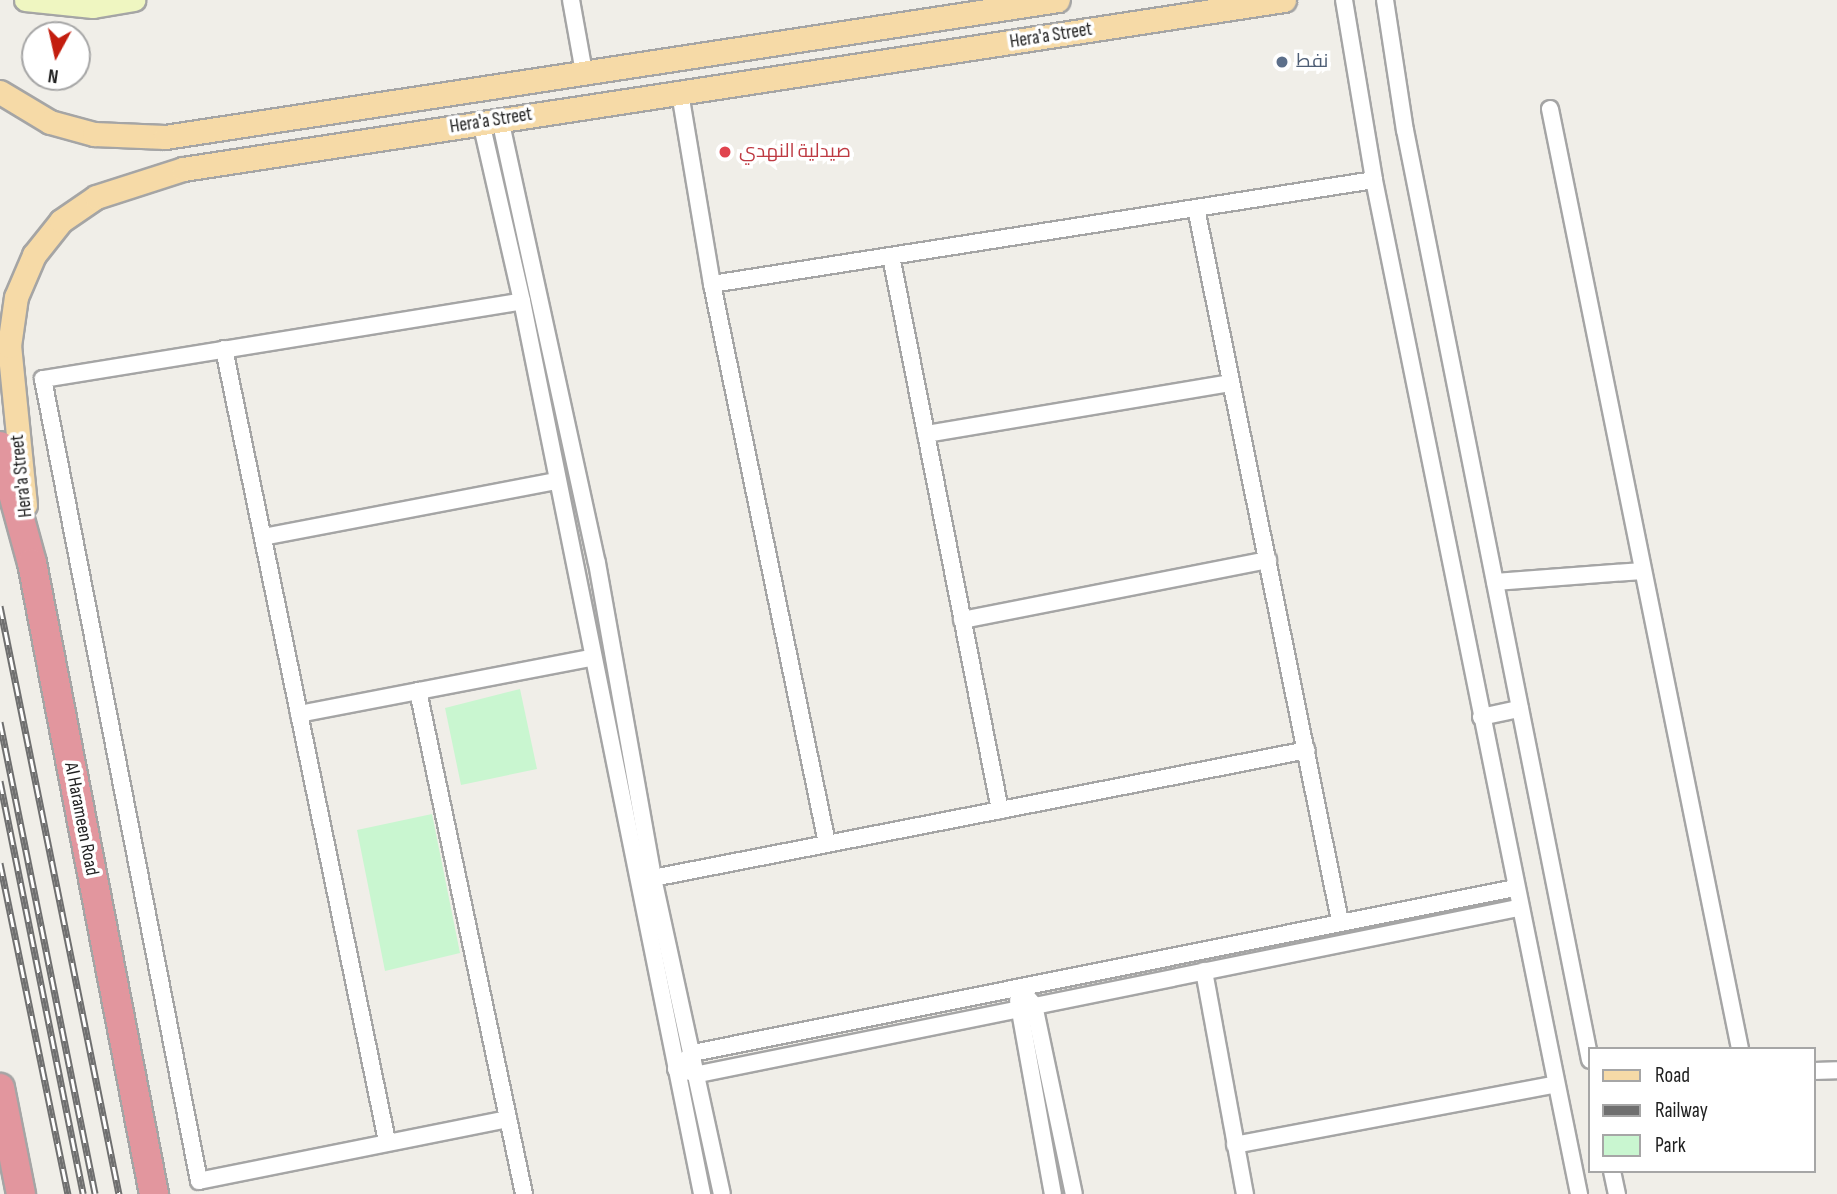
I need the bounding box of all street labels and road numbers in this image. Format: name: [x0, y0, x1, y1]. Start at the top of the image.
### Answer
street label: Hera'a Street: [1008, 18, 1094, 54]
street label: Hera'a Street: [448, 103, 534, 139]
street label: Hera'a Street: [6, 433, 38, 519]
street label: Al Harameen Road: [59, 761, 103, 877]

